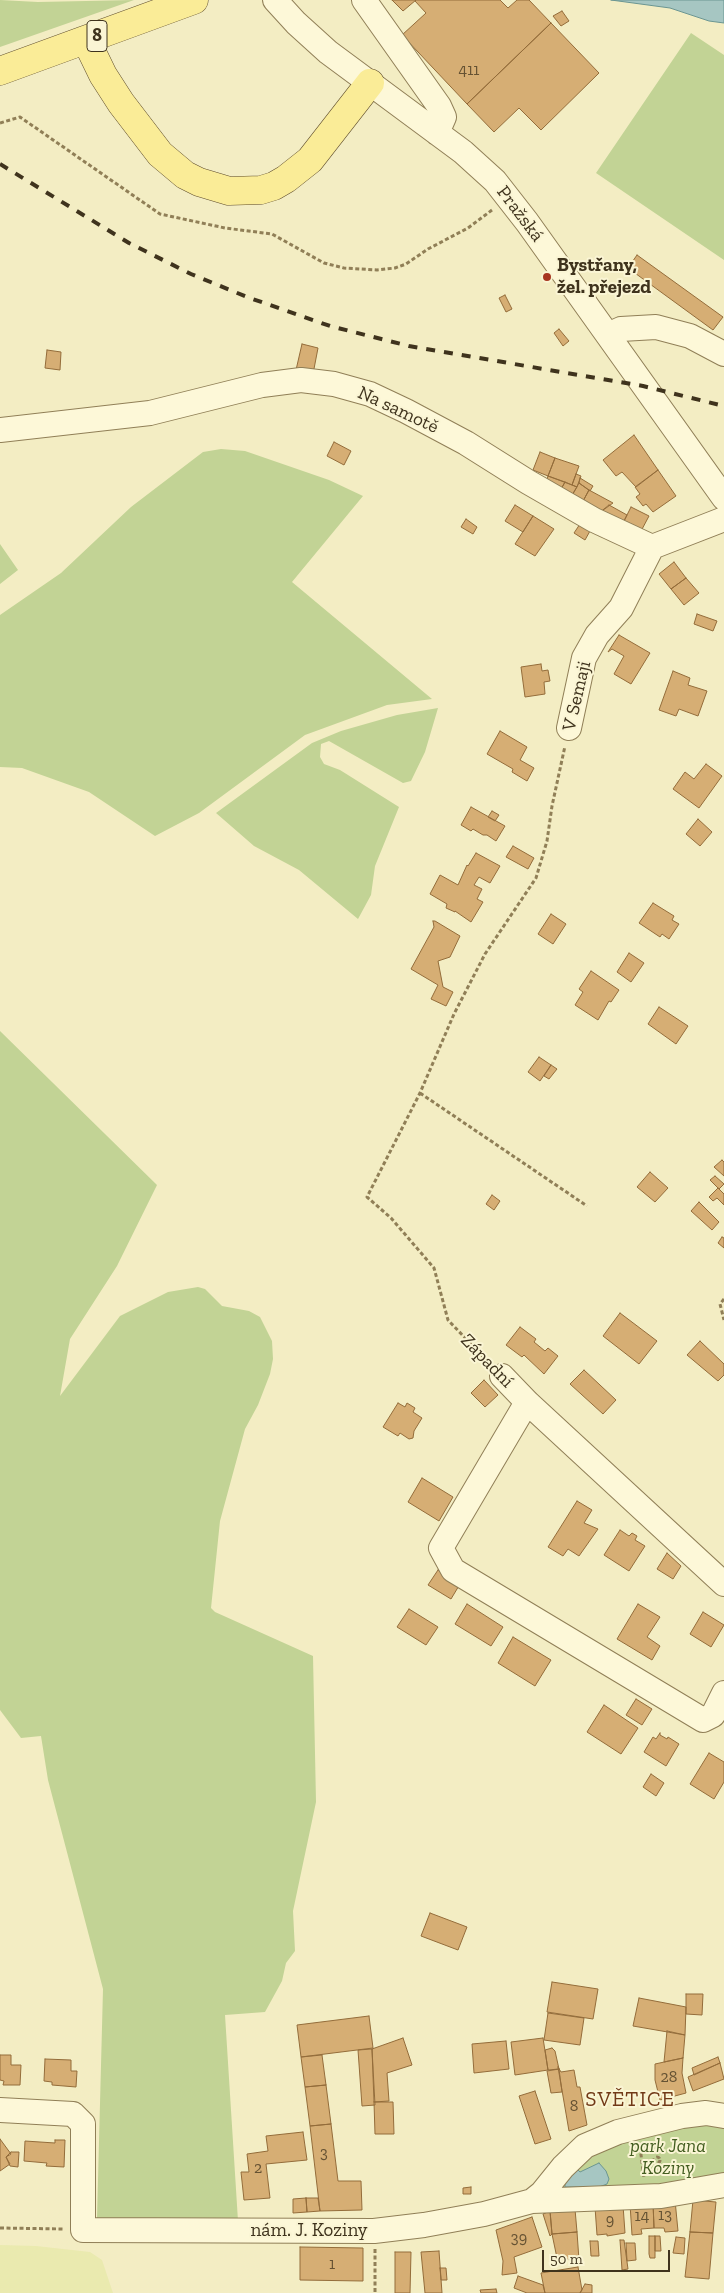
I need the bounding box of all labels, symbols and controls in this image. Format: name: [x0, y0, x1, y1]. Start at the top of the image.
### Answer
road number: 8: [87, 20, 107, 52]
house number: 411: [459, 60, 479, 80]
street label: Pražská: [492, 181, 548, 247]
place label: Bystřany, žel. přejezd: [557, 255, 651, 299]
marker: Bystřany, žel. přejezd: [541, 271, 553, 283]
street label: Na samotě: [354, 381, 442, 439]
street label: V Semaji: [558, 659, 596, 733]
street label: Západní: [456, 1329, 518, 1393]
house number: 28: [661, 2067, 677, 2087]
district label: SVĚTICE: [584, 2087, 676, 2113]
house number: 8: [570, 2096, 578, 2116]
park label: park Jana Koziny: [630, 2136, 706, 2180]
house number: 3: [320, 2143, 328, 2163]
house number: 2: [254, 2158, 262, 2178]
house number: 13: [658, 2205, 672, 2225]
house number: 14: [635, 2206, 649, 2226]
house number: 9: [606, 2210, 614, 2230]
street label: nám. J. Koziny: [250, 2220, 368, 2242]
house number: 39: [511, 2228, 527, 2248]
scale bar: [544, 2240, 672, 2272]
text: 50 m: [550, 2250, 583, 2268]
house number: 1: [329, 2254, 335, 2274]

